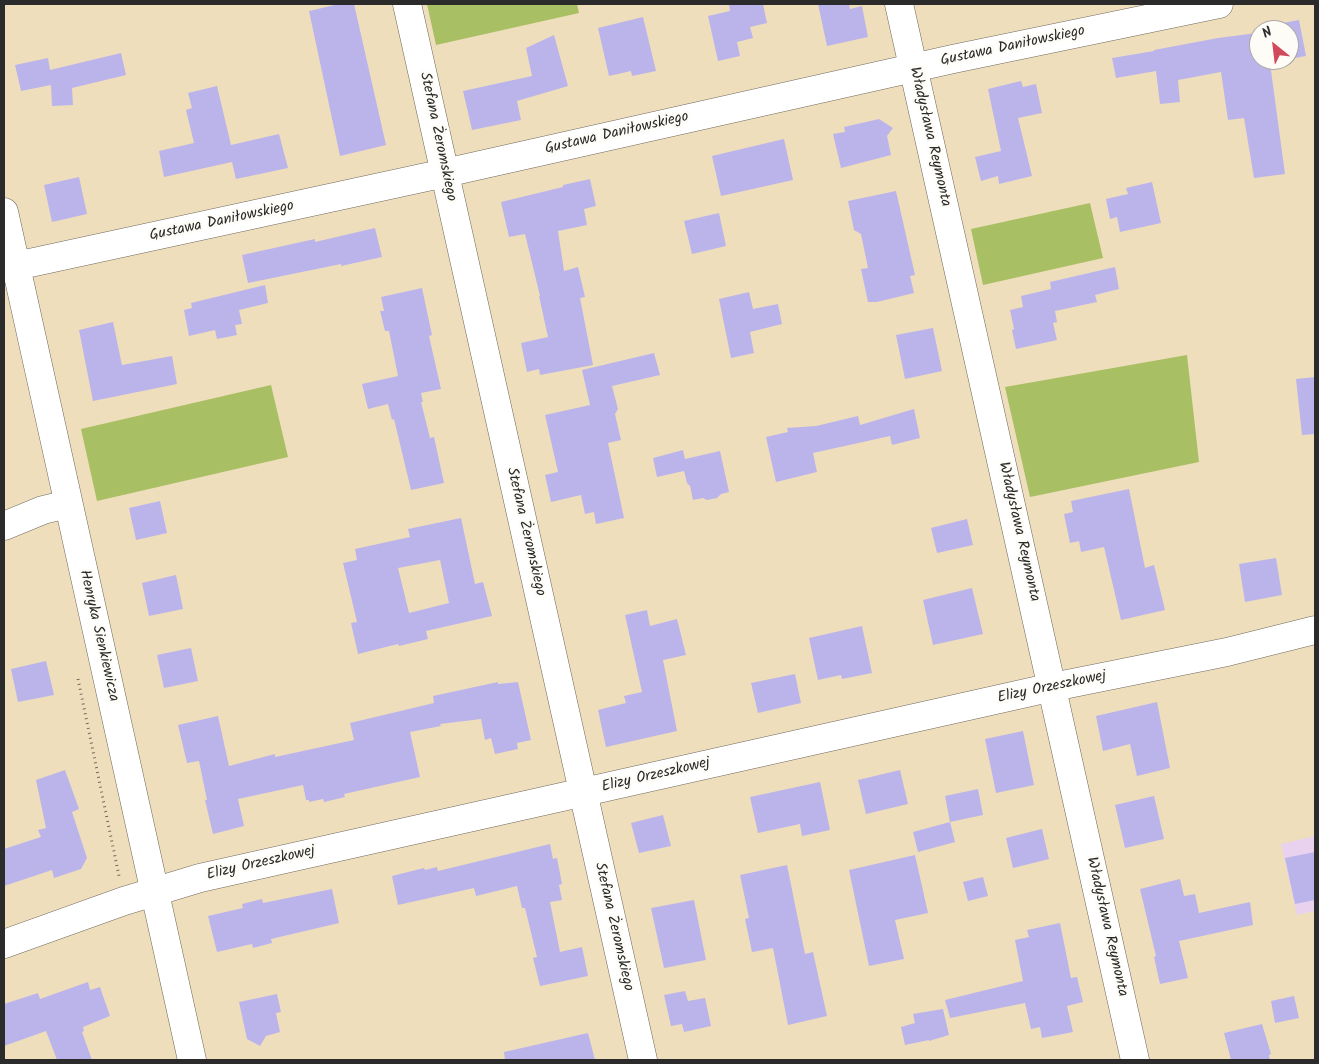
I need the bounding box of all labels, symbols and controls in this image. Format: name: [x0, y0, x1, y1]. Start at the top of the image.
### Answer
north arrow: [1249, 20, 1299, 70]
text: N: [1258, 21, 1276, 45]
street label: Gustawa Daniłowskiego: [939, 23, 1087, 71]
street label: Władysława Reymonta: [904, 65, 954, 209]
street label: Stefana Żeromskiego: [415, 71, 459, 203]
street label: Gustawa Daniłowskiego: [543, 109, 691, 159]
street label: Gustawa Daniłowskiego: [148, 198, 296, 246]
street label: Władysława Reymonta: [993, 460, 1043, 604]
street label: Stefana Żeromskiego: [501, 466, 549, 598]
street label: Henryka Sienkiewicza: [74, 568, 122, 704]
street label: Elizy Orzeszkowej: [996, 668, 1108, 708]
street label: Elizy Orzeszkowej: [600, 755, 712, 797]
street label: Elizy Orzeszkowej: [205, 843, 317, 885]
street label: Władysława Reymonta: [1081, 855, 1131, 999]
street label: Stefana Żeromskiego: [589, 861, 637, 993]

